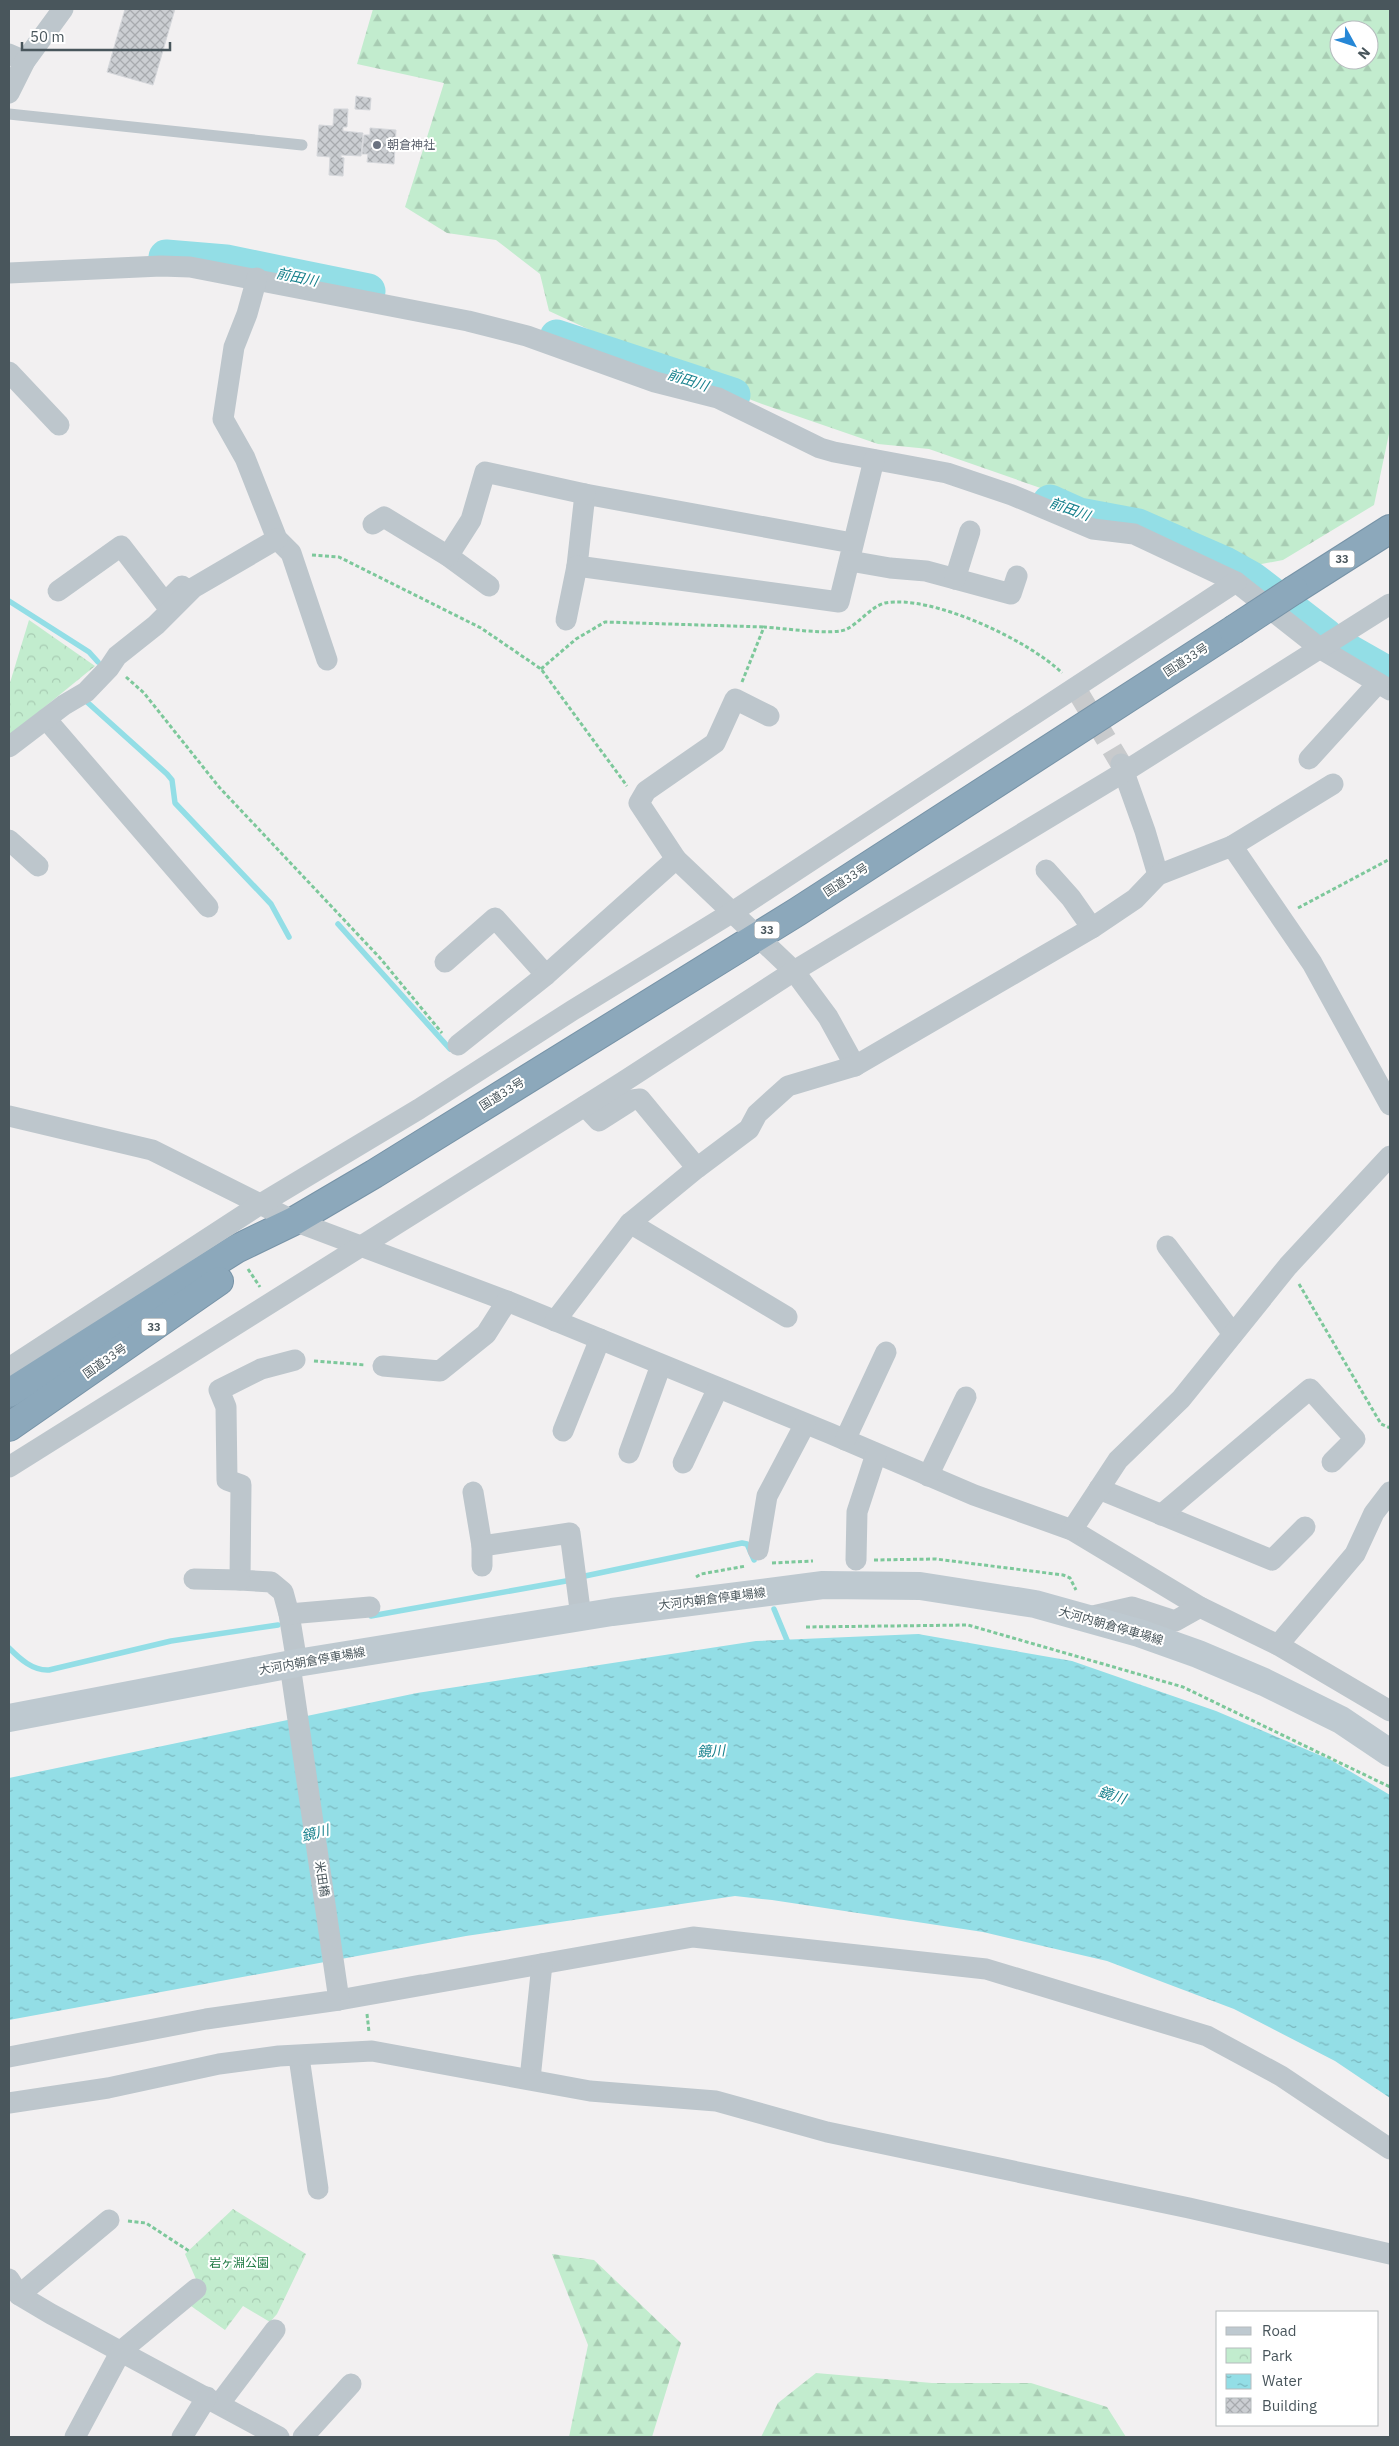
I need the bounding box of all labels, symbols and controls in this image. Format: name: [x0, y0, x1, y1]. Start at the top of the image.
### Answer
scale bar: [22, 20, 170, 52]
north arrow: [1329, 20, 1379, 70]
text: 50 m: [30, 27, 65, 46]
text: N: [1354, 44, 1374, 63]
place label: 朝倉神社: [387, 137, 435, 152]
marker: 朝倉神社: [371, 139, 383, 151]
water label: 前田川: [275, 264, 321, 291]
water label: 前田川: [665, 365, 713, 396]
water label: 前田川: [1047, 493, 1095, 525]
road number: 33: [1330, 550, 1354, 568]
street label: 国道33号: [1161, 640, 1211, 680]
street label: 国道33号: [821, 860, 871, 900]
road number: 33: [754, 922, 780, 938]
street label: 国道33号: [476, 1074, 527, 1113]
road number: 33: [142, 1318, 166, 1335]
street label: 国道33号: [80, 1340, 130, 1381]
street label: 大河内朝倉停車場線: [657, 1584, 766, 1613]
street label: 大河内朝倉停車場線: [1057, 1603, 1165, 1648]
street label: 大河内朝倉停車場線: [257, 1644, 366, 1677]
water label: 鏡川: [697, 1741, 727, 1761]
water label: 鏡川: [1096, 1782, 1130, 1809]
water label: 鏡川: [299, 1820, 333, 1845]
street label: 米田橋: [312, 1860, 333, 1898]
park label: 岩ヶ淵公園: [209, 2255, 269, 2270]
legend: [1216, 2311, 1379, 2426]
text: Road: [1262, 2321, 1297, 2340]
text: Park: [1262, 2346, 1292, 2365]
text: Water: [1262, 2371, 1303, 2390]
text: Building: [1262, 2396, 1317, 2415]

